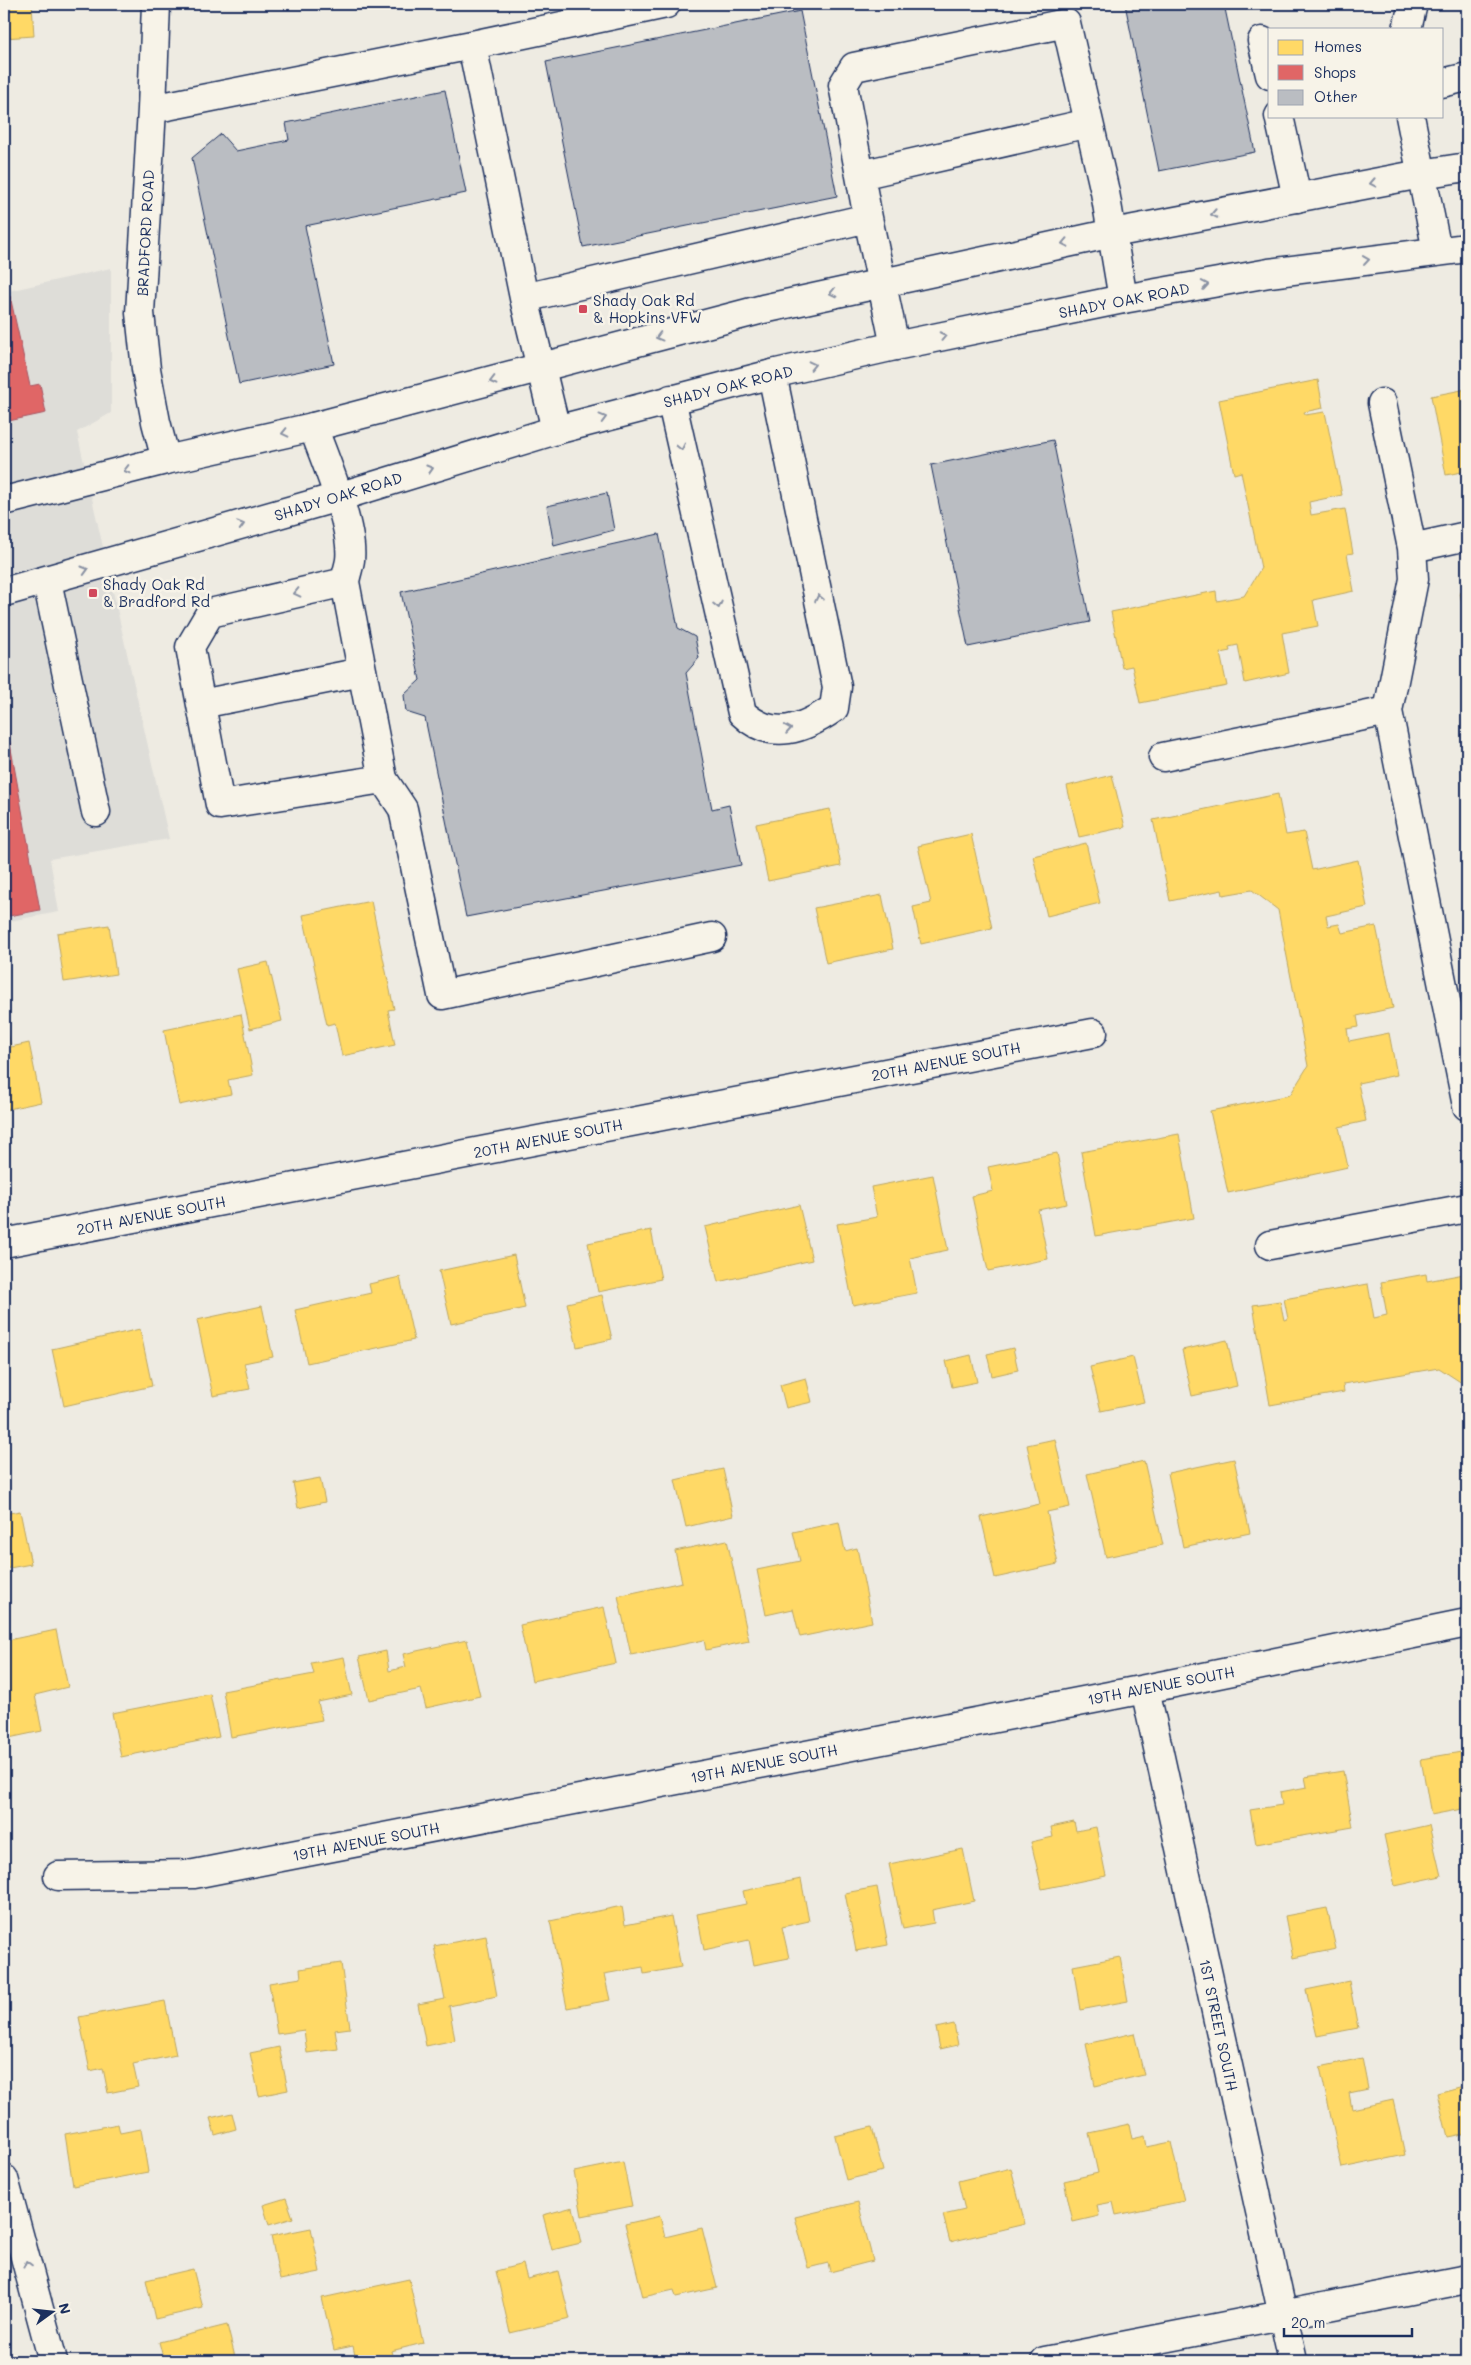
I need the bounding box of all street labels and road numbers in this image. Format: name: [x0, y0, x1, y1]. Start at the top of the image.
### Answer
street label: BRADFORD ROAD: [132, 169, 158, 297]
street label: SHADY OAK ROAD: [1057, 278, 1191, 322]
street label: SHADY OAK ROAD: [661, 360, 795, 412]
street label: SHADY OAK ROAD: [272, 467, 404, 525]
street label: 20TH AVENUE SOUTH: [870, 1037, 1022, 1085]
street label: 20TH AVENUE SOUTH: [472, 1114, 624, 1162]
street label: 20TH AVENUE SOUTH: [75, 1191, 227, 1239]
street label: 19TH AVENUE SOUTH: [1086, 1661, 1236, 1709]
street label: 19TH AVENUE SOUTH: [689, 1739, 839, 1787]
street label: 19TH AVENUE SOUTH: [291, 1817, 441, 1865]
street label: 1ST STREET SOUTH: [1195, 1957, 1243, 2093]

